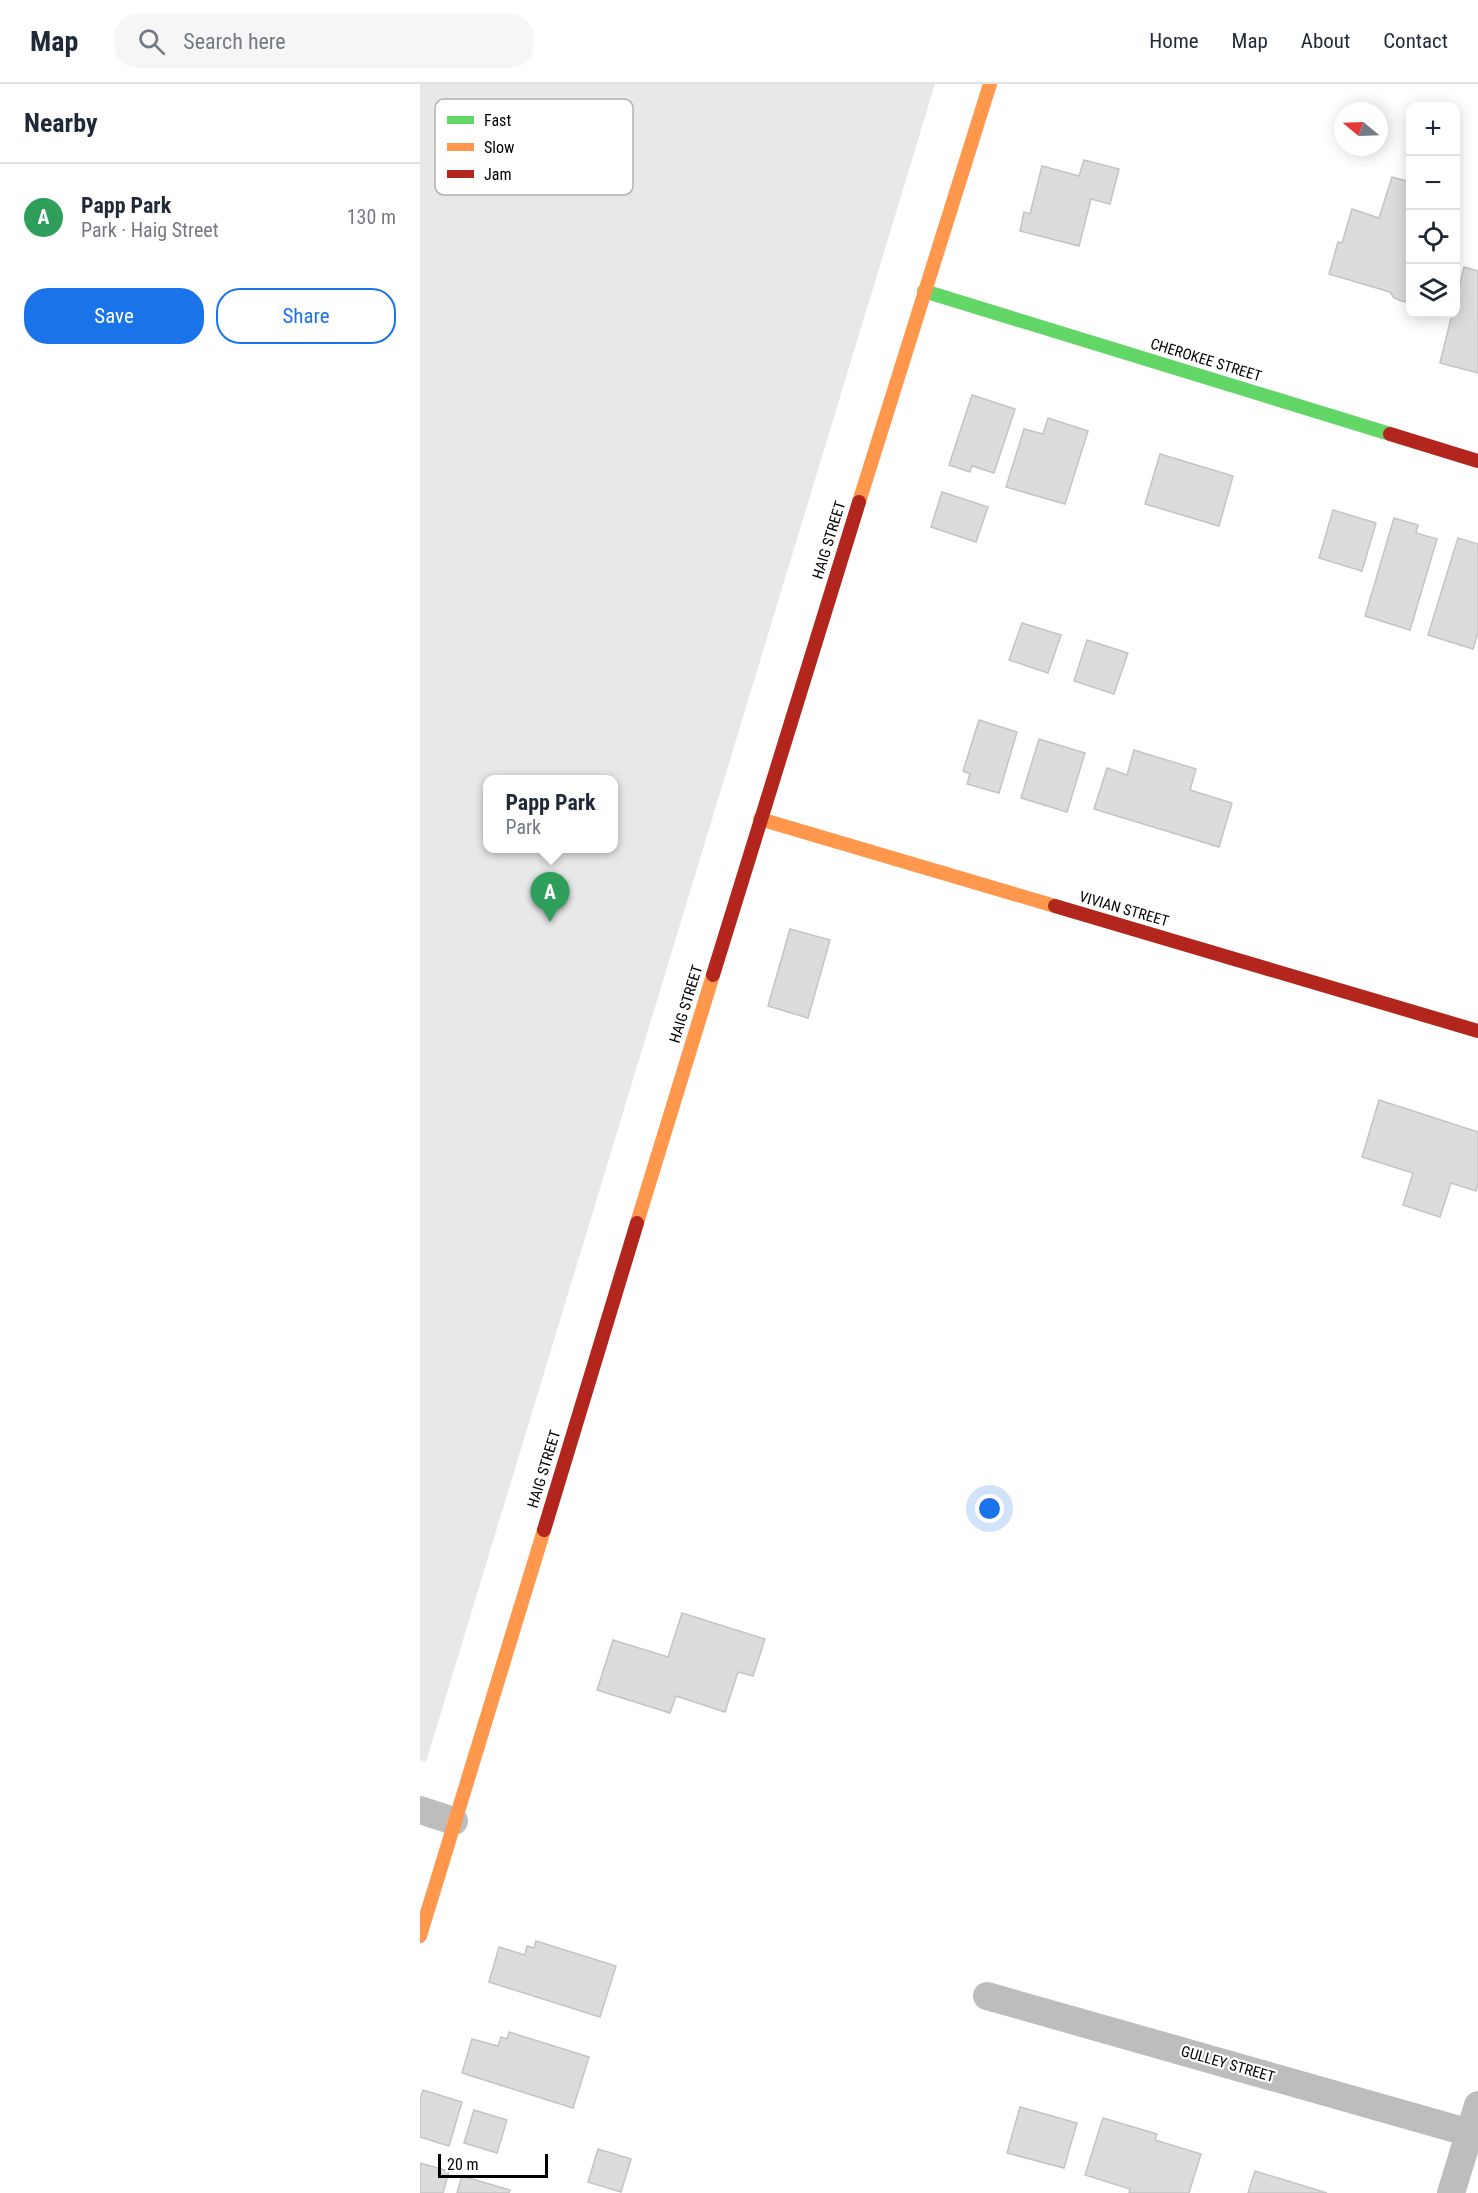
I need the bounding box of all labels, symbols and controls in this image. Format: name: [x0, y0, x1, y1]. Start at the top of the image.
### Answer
search box: [114, 14, 534, 68]
text: Map: [30, 25, 78, 58]
icon: search: [135, 25, 168, 58]
text: Search here: [183, 29, 286, 54]
text: Home: [1149, 29, 1199, 53]
text: Map: [1232, 29, 1268, 53]
text: About: [1301, 29, 1350, 53]
text: Contact: [1383, 29, 1448, 53]
legend: [435, 99, 633, 195]
north arrow: [1334, 102, 1388, 156]
map controls: [1406, 102, 1460, 318]
button: +: [1406, 102, 1460, 156]
text: Nearby: [24, 108, 98, 138]
text: Fast: [484, 111, 511, 130]
text: Slow: [484, 138, 514, 157]
button: −: [1406, 156, 1460, 210]
text: Jam: [484, 165, 511, 184]
text: Papp Park: [81, 193, 171, 218]
text: A: [38, 205, 49, 229]
text: 130 m: [347, 205, 396, 229]
button: locate: [1406, 210, 1460, 264]
text: Park · Haig Street: [81, 218, 219, 242]
button: layers: [1406, 264, 1460, 318]
button: Save: [24, 288, 204, 344]
button: Share: [216, 288, 396, 344]
street label: CHEROKEE STREET: [1148, 335, 1264, 385]
street label: HAIG STREET: [809, 499, 849, 581]
popup: [483, 775, 618, 853]
text: Papp Park: [505, 790, 596, 815]
text: Park: [505, 815, 541, 839]
pin: A: [530, 872, 570, 922]
street label: VIVIAN STREET: [1077, 888, 1171, 930]
street label: HAIG STREET: [666, 963, 706, 1045]
street label: HAIG STREET: [524, 1428, 564, 1510]
your location: [975, 1494, 1004, 1523]
street label: GULLEY STREET: [1179, 2042, 1277, 2086]
scale bar: [438, 2151, 548, 2178]
text: 20 m: [447, 2155, 479, 2174]

